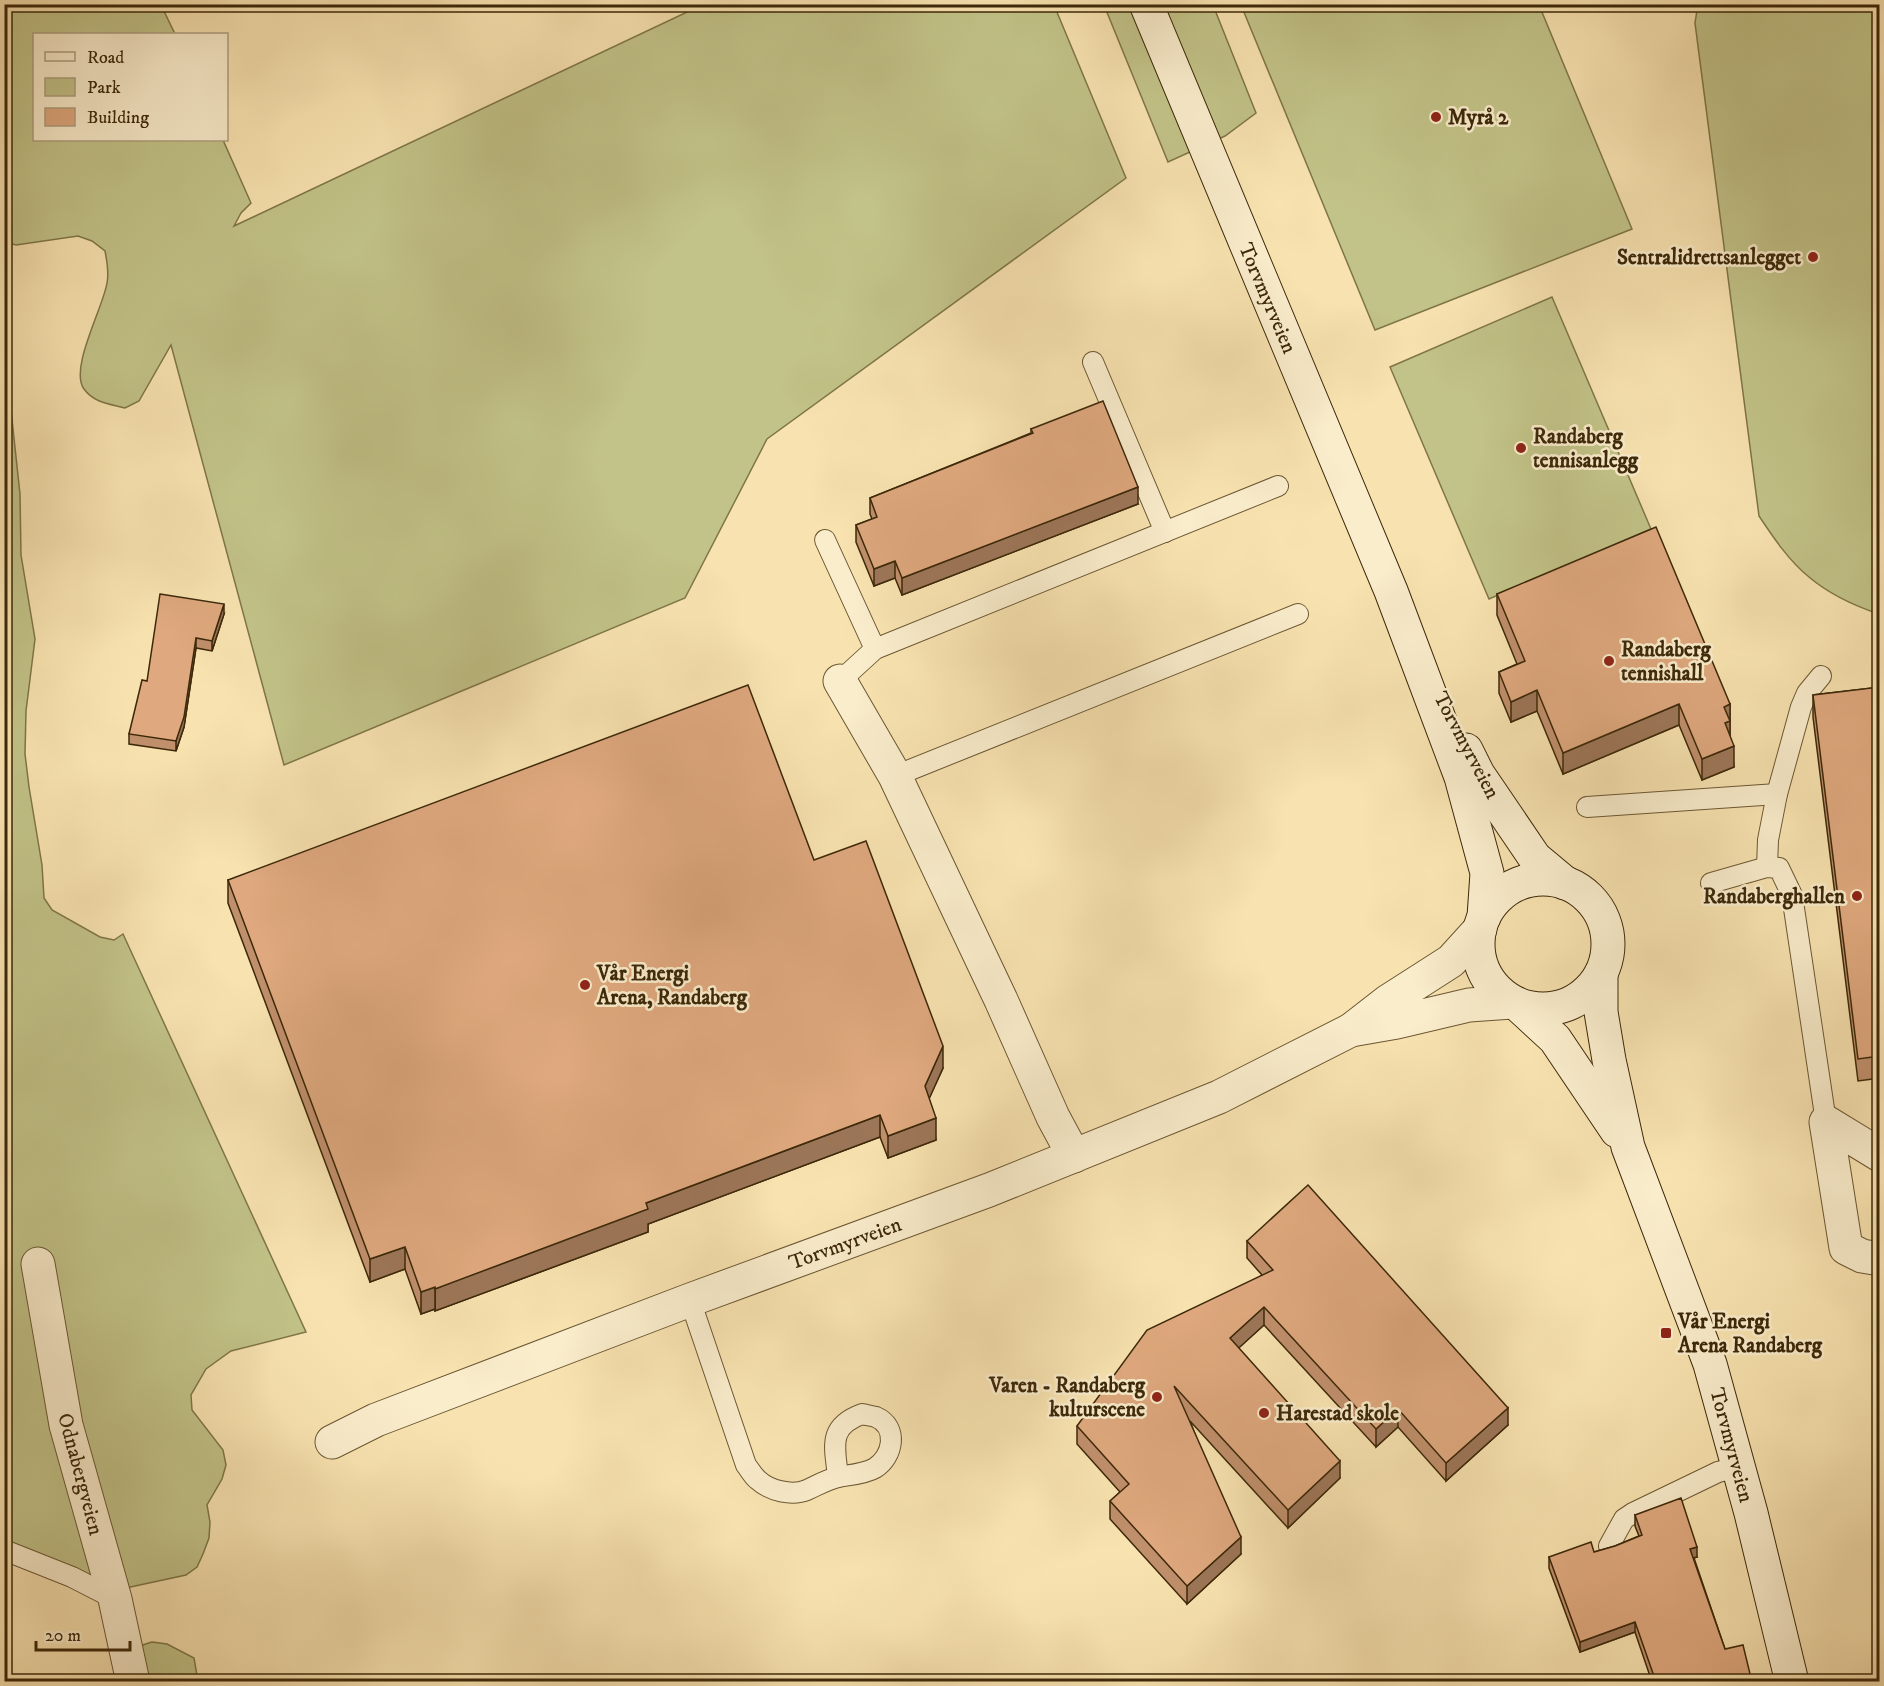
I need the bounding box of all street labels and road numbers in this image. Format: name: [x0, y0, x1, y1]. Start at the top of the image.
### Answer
street label: Torvmyrveien: [1232, 239, 1302, 358]
street label: Torvmyrveien: [1427, 687, 1505, 804]
street label: Torvmyrveien: [786, 1212, 905, 1276]
street label: Torvmyrveien: [1703, 1385, 1759, 1506]
street label: Odnabergveien: [51, 1410, 109, 1538]

